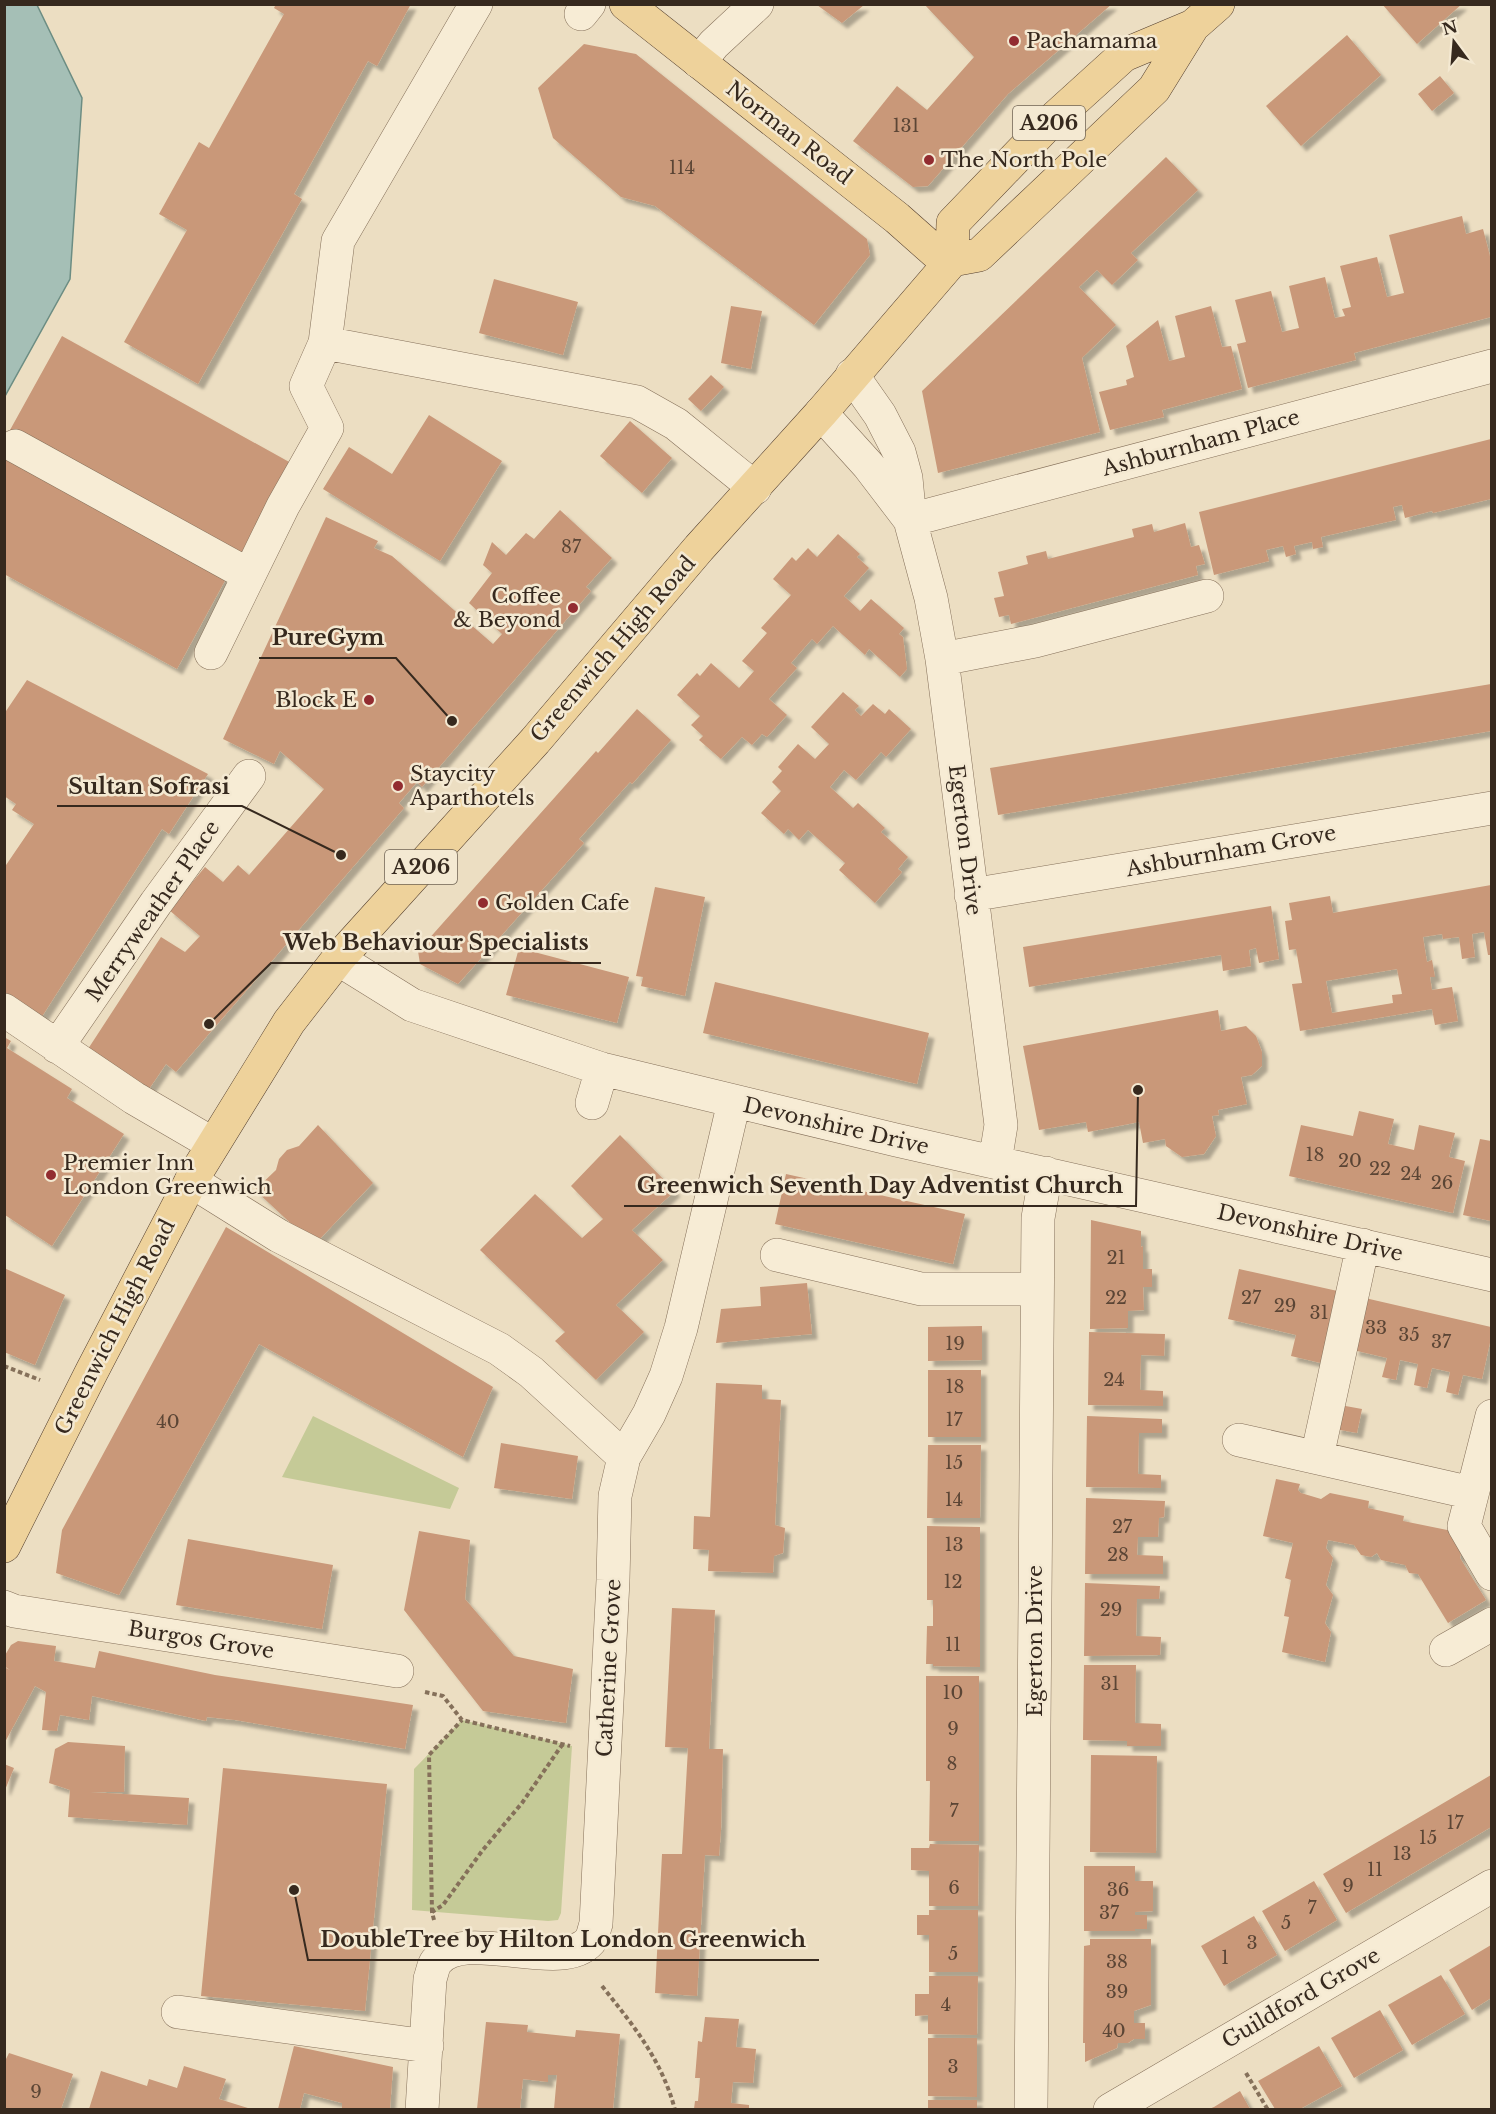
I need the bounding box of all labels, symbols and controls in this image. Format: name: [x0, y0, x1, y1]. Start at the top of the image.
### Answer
north arrow: [1424, 12, 1484, 72]
text: N: [1440, 16, 1460, 39]
place label: Pachamama: [1026, 28, 1158, 54]
marker: Pachamama: [1007, 34, 1021, 48]
street label: Norman Road: [721, 76, 857, 190]
road number: A206: [1013, 106, 1085, 140]
house number: 131: [892, 115, 920, 137]
place label: The North Pole: [941, 147, 1107, 173]
marker: The North Pole: [922, 153, 936, 167]
house number: 114: [669, 157, 695, 179]
street label: Ashburnham Place: [1098, 404, 1303, 482]
house number: 87: [561, 536, 582, 558]
street label: Greenwich High Road: [525, 550, 701, 748]
place label: Coffee & Beyond: [453, 583, 561, 633]
marker: Coffee & Beyond: [566, 601, 580, 615]
callout: PureGym: [259, 618, 396, 658]
text: PureGym: [272, 624, 384, 651]
place label: Block E: [275, 687, 357, 713]
marker: Block E: [362, 693, 376, 707]
place label: Staycity Aparthotels: [409, 761, 535, 811]
street label: Egerton Drive: [943, 763, 987, 917]
callout: Sultan Sofrasi: [57, 766, 242, 806]
text: Sultan Sofrasi: [68, 773, 230, 800]
marker: Staycity Aparthotels: [391, 779, 405, 793]
street label: Merryweather Place: [81, 815, 225, 1007]
street label: Ashburnham Grove: [1123, 820, 1338, 882]
road number: A206: [385, 850, 457, 884]
place label: Golden Cafe: [495, 890, 629, 916]
marker: Golden Cafe: [476, 896, 490, 910]
callout: Web Behaviour Specialists: [271, 923, 601, 963]
text: Web Behaviour Specialists: [282, 929, 589, 956]
street label: Devonshire Drive: [741, 1092, 931, 1160]
house number: 18: [1306, 1144, 1324, 1166]
place label: Premier Inn London Greenwich: [63, 1150, 272, 1200]
house number: 20: [1338, 1150, 1362, 1172]
house number: 22: [1369, 1158, 1391, 1180]
house number: 24: [1400, 1163, 1422, 1185]
callout: Greenwich Seventh Day Adventist Church: [624, 1166, 1136, 1206]
marker: Premier Inn London Greenwich: [44, 1168, 58, 1182]
text: Greenwich Seventh Day Adventist Church: [637, 1172, 1124, 1199]
house number: 26: [1431, 1172, 1453, 1194]
street label: Devonshire Drive: [1215, 1199, 1405, 1267]
street label: Greenwich High Road: [49, 1215, 181, 1439]
house number: 21: [1106, 1247, 1126, 1269]
house number: 22: [1105, 1287, 1127, 1309]
house number: 27: [1241, 1287, 1262, 1309]
house number: 29: [1274, 1295, 1296, 1317]
house number: 31: [1309, 1302, 1329, 1324]
house number: 33: [1365, 1317, 1387, 1339]
house number: 35: [1398, 1324, 1420, 1346]
house number: 37: [1431, 1331, 1452, 1353]
house number: 19: [945, 1333, 965, 1355]
house number: 24: [1103, 1369, 1125, 1391]
house number: 18: [946, 1376, 964, 1398]
house number: 17: [945, 1409, 963, 1431]
house number: 40: [156, 1411, 180, 1433]
house number: 15: [945, 1452, 963, 1474]
house number: 14: [945, 1489, 963, 1511]
house number: 27: [1112, 1516, 1133, 1538]
house number: 13: [944, 1534, 964, 1556]
house number: 28: [1107, 1544, 1129, 1566]
street label: Egerton Drive: [1022, 1565, 1048, 1717]
house number: 12: [943, 1571, 963, 1593]
street label: Catherine Grove: [591, 1578, 627, 1758]
house number: 29: [1100, 1599, 1122, 1621]
street label: Burgos Grove: [126, 1616, 276, 1664]
house number: 11: [945, 1634, 961, 1656]
house number: 31: [1100, 1673, 1120, 1695]
house number: 10: [943, 1682, 963, 1704]
house number: 9: [947, 1718, 959, 1740]
house number: 8: [947, 1753, 957, 1775]
house number: 7: [949, 1800, 959, 1822]
house number: 17: [1446, 1812, 1464, 1834]
house number: 15: [1419, 1827, 1437, 1849]
house number: 13: [1392, 1843, 1412, 1865]
house number: 11: [1367, 1859, 1383, 1881]
house number: 9: [1342, 1875, 1354, 1897]
house number: 6: [948, 1877, 960, 1899]
house number: 36: [1107, 1879, 1129, 1901]
house number: 7: [1307, 1897, 1317, 1919]
house number: 37: [1099, 1902, 1120, 1924]
house number: 5: [1281, 1912, 1291, 1934]
callout: DoubleTree by Hilton London Greenwich: [308, 1920, 819, 1960]
text: DoubleTree by Hilton London Greenwich: [320, 1926, 806, 1953]
house number: 3: [1246, 1932, 1258, 1954]
street label: Guildford Grove: [1217, 1942, 1385, 2054]
house number: 5: [948, 1943, 958, 1965]
house number: 1: [1221, 1947, 1229, 1969]
house number: 38: [1106, 1951, 1128, 1973]
house number: 39: [1106, 1981, 1128, 2003]
house number: 4: [941, 1994, 951, 2016]
house number: 40: [1102, 2020, 1126, 2042]
house number: 3: [947, 2056, 959, 2078]
house number: 9: [30, 2081, 42, 2103]

